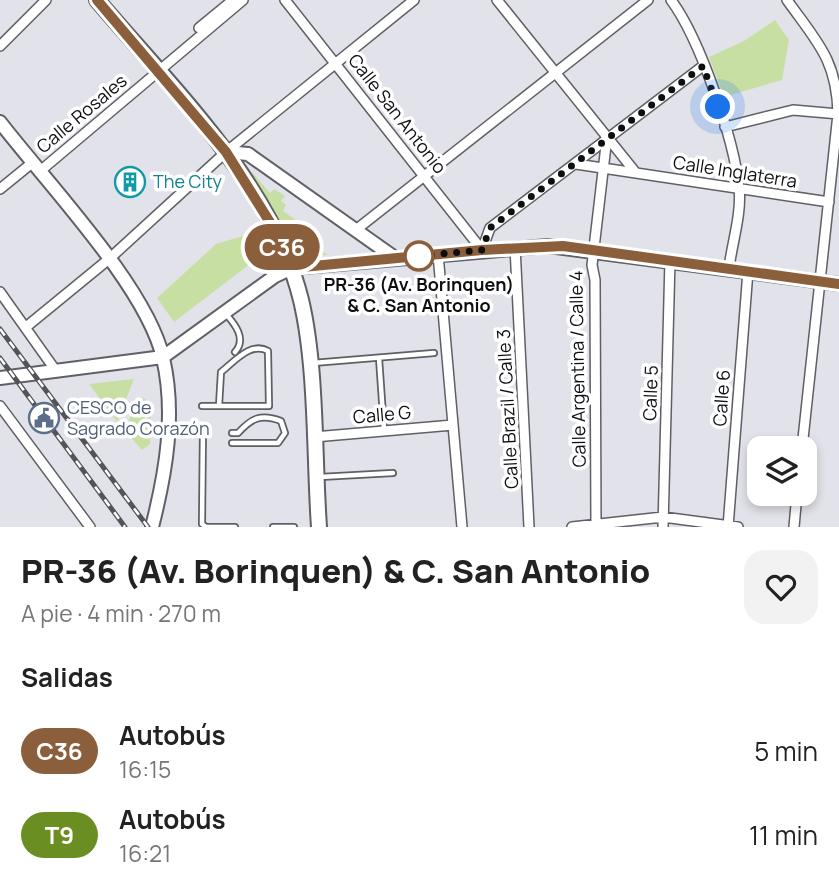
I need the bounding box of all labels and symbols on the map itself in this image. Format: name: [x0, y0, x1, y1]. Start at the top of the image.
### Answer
street label: Calle San Antonio: [343, 48, 452, 178]
street label: Calle Rosales: [31, 68, 132, 158]
your location: [700, 89, 735, 124]
street label: Calle Inglaterra: [671, 149, 799, 193]
building icon: The City: [113, 165, 147, 199]
place label: The City: [153, 169, 223, 193]
line badge: C36: [242, 224, 322, 270]
marker: PR-36 (Av. Borinquen) & C. San Antonio: [404, 241, 434, 271]
street label: Calle Argentina / Calle 4: [563, 270, 591, 468]
place label: PR-36 (Av. Borinquen) & C. San Antonio: [324, 272, 514, 317]
street label: Calle Brazil / Calle 3: [491, 329, 523, 490]
street label: Calle 5: [637, 365, 663, 421]
street label: Calle 6: [707, 369, 735, 427]
place label: CESCO de Sagrado Corazón: [67, 395, 210, 440]
street label: Calle G: [352, 399, 412, 428]
public building icon: CESCO de Sagrado Corazón: [27, 401, 61, 435]

